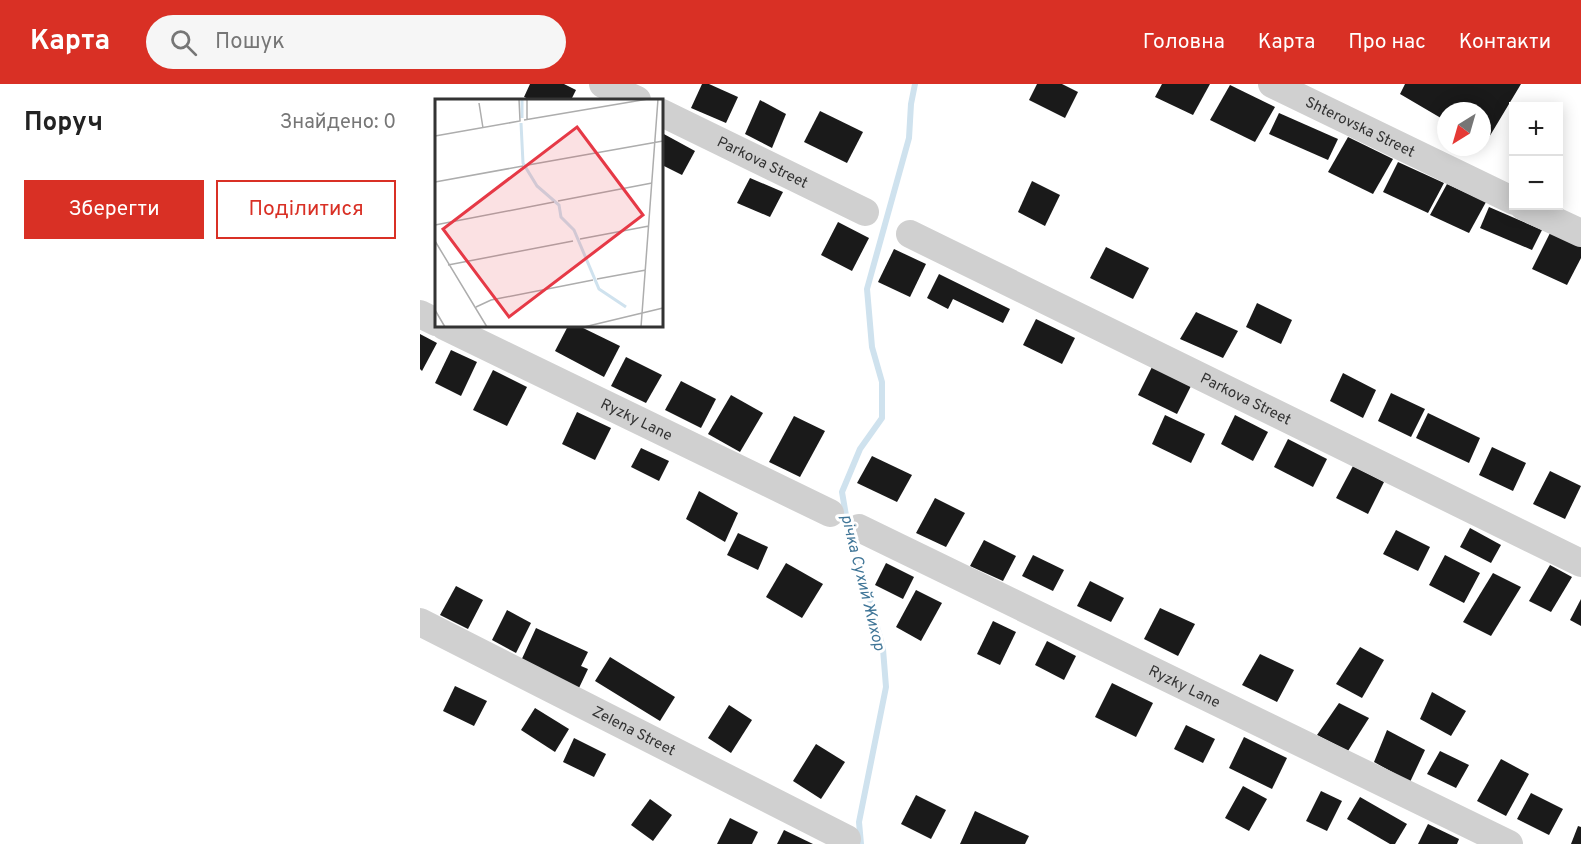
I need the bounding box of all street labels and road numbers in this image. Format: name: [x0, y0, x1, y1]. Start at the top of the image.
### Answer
street label: Shterovska Street: [1302, 93, 1418, 163]
street label: Parkova Street: [713, 133, 811, 194]
street label: Parkova Street: [1197, 370, 1294, 430]
street label: Ryzky Lane: [597, 395, 675, 446]
street label: Ryzky Lane: [1145, 662, 1223, 713]
street label: Zelena Street: [588, 703, 678, 761]

